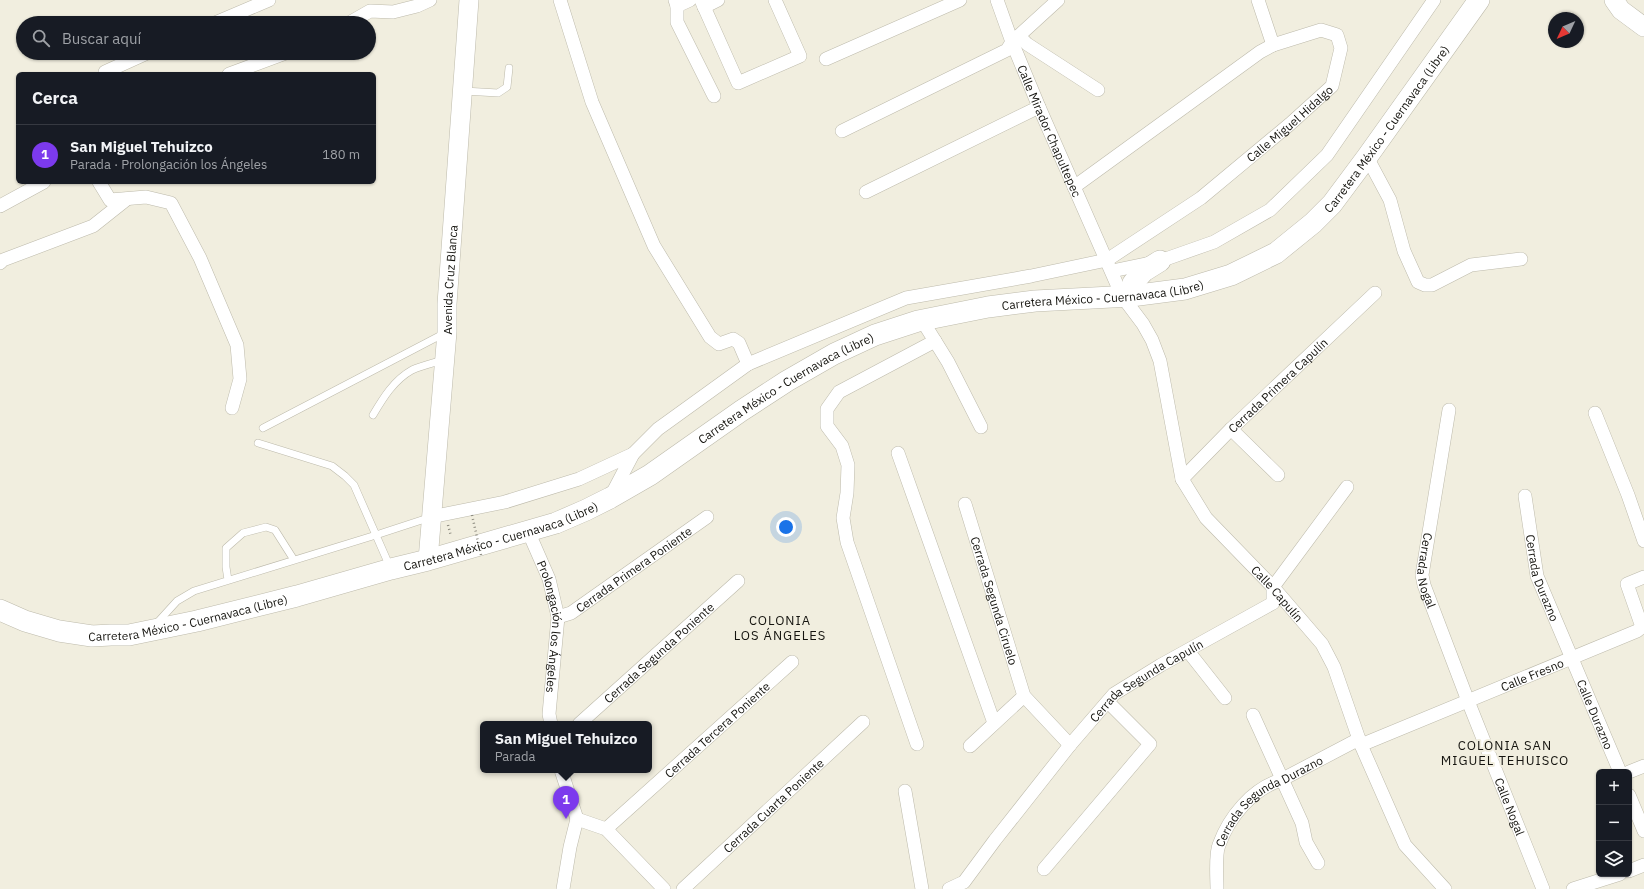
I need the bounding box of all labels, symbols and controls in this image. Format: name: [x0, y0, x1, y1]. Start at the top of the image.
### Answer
north arrow: [1548, 12, 1584, 48]
search box: [16, 16, 376, 60]
icon: search: [30, 27, 52, 49]
text: Buscar aquí: [62, 29, 141, 48]
street label: Carretera México - Cuernavaca (Libre): [1320, 42, 1452, 216]
street label: Calle Mirador Chapultepec: [1015, 62, 1085, 199]
street label: Calle Miguel Hidalgo: [1243, 81, 1336, 165]
text: Cerca: [32, 87, 78, 109]
text: San Miguel Tehuizco: [70, 137, 213, 156]
text: 1: [41, 146, 49, 163]
text: 180 m: [322, 146, 360, 163]
text: Parada · Prolongación los Ángeles: [70, 156, 267, 173]
street label: Avenida Cruz Blanca: [439, 224, 460, 335]
street label: Carretera México - Cuernavaca (Libre): [1001, 276, 1205, 313]
street label: Carretera México - Cuernavaca (Libre): [695, 329, 876, 447]
street label: Cerrada Primera Capulín: [1225, 334, 1330, 436]
street label: Carretera México - Cuernavaca (Libre): [402, 498, 600, 573]
your location: [776, 517, 796, 537]
street label: Cerrada Primera Poniente: [572, 523, 695, 615]
street label: Cerrada Nogal: [1414, 532, 1440, 610]
street label: Cerrada Durazno: [1523, 533, 1563, 624]
street label: Cerrada Segunda Ciruelo: [968, 535, 1022, 667]
street label: Prolongación los Ángeles: [534, 558, 566, 694]
street label: Calle Capulín: [1248, 562, 1307, 625]
street label: Carretera México - Cuernavaca (Libre): [88, 591, 289, 644]
street label: Cerrada Segunda Poniente: [600, 599, 717, 706]
district label: COLONIA LOS ÁNGELES: [734, 612, 826, 644]
street label: Cerrada Segunda Capulín: [1086, 636, 1205, 725]
street label: Calle Fresno: [1498, 655, 1566, 694]
street label: Calle Durazno: [1574, 677, 1617, 752]
street label: Cerrada Tercera Poniente: [661, 678, 773, 781]
popup: [480, 721, 652, 773]
text: San Miguel Tehuizco: [495, 729, 637, 748]
district label: COLONIA SAN MIGUEL TEHUISCO: [1441, 737, 1569, 769]
text: Parada: [495, 748, 535, 765]
street label: Cerrada Segunda Durazno: [1212, 752, 1325, 849]
street label: Cerrada Cuarta Poniente: [720, 755, 827, 856]
map controls: [1596, 769, 1632, 877]
button: +: [1596, 769, 1632, 805]
street label: Calle Nogal: [1492, 775, 1528, 838]
pin: 1: [553, 786, 579, 819]
button: −: [1596, 805, 1632, 841]
button: layers: [1596, 841, 1632, 877]

